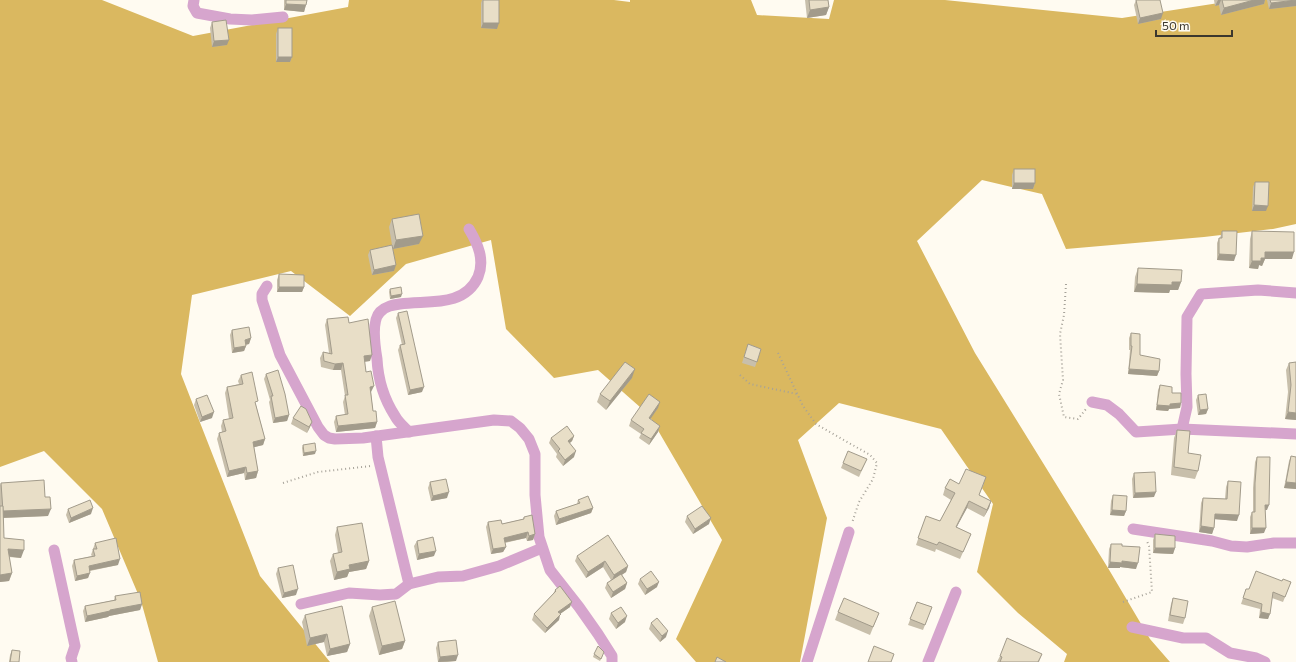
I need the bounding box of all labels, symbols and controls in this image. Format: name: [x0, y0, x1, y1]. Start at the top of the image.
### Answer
scale bar: [1156, 12, 1232, 38]
text: 50 m: [1162, 18, 1190, 32]

